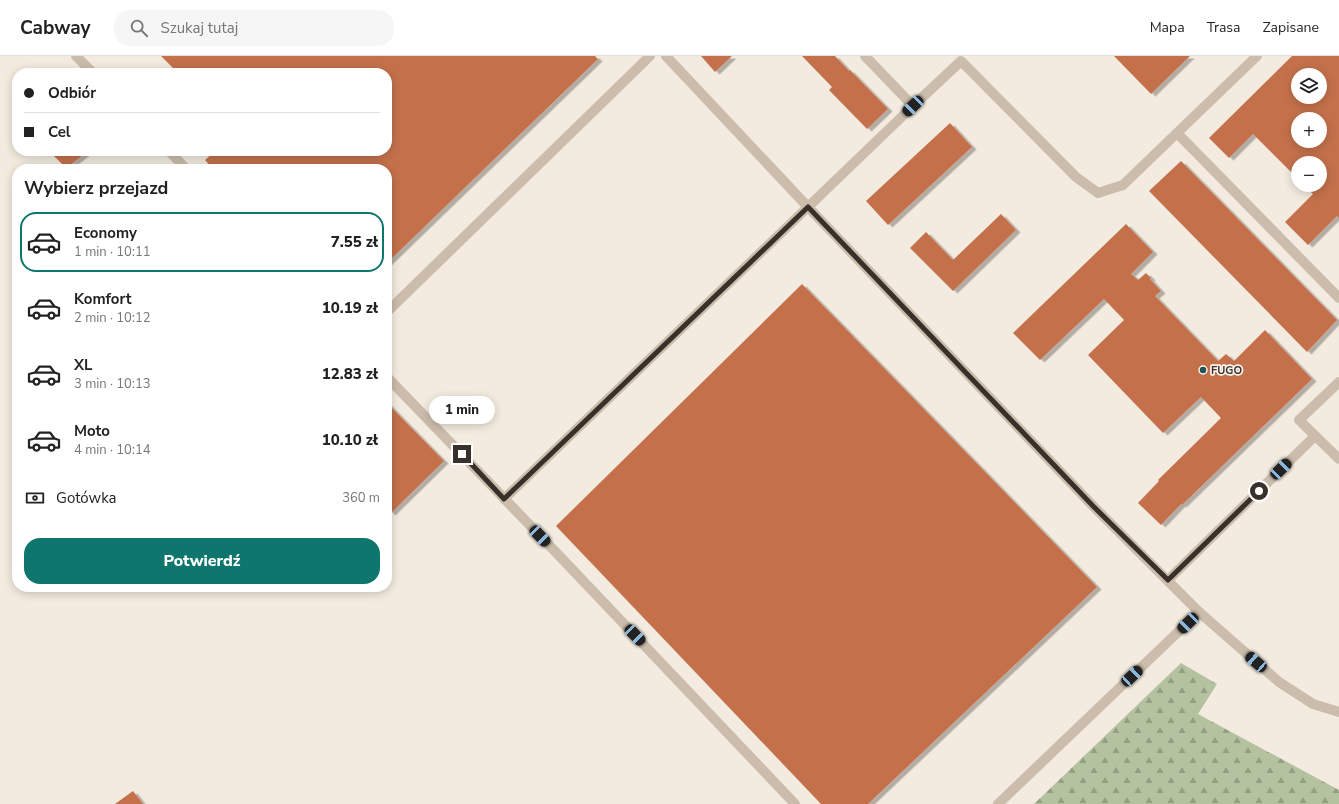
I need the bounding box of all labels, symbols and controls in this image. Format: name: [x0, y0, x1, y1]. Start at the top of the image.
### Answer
search box: [114, 10, 394, 46]
text: Cabway: [20, 15, 90, 41]
icon: search: [128, 17, 150, 39]
text: Szukaj tutaj: [160, 18, 238, 38]
text: Mapa: [1150, 18, 1185, 37]
text: Trasa: [1207, 18, 1241, 37]
text: Zapisane: [1263, 18, 1319, 37]
map controls: [1291, 68, 1327, 192]
button: layers: [1291, 68, 1327, 104]
text: Odbiór: [48, 83, 96, 103]
car: [900, 93, 926, 119]
button: +: [1291, 112, 1327, 148]
text: Cel: [48, 122, 71, 142]
button: −: [1291, 156, 1327, 192]
text: Wybierz przejazd: [24, 176, 168, 200]
text: Economy: [74, 223, 137, 243]
icon: car: [26, 224, 62, 260]
text: 7.55 zł: [331, 232, 378, 252]
text: 1 min · 10:11: [74, 243, 150, 261]
text: Komfort: [74, 289, 132, 309]
icon: car: [26, 290, 62, 326]
text: 10.19 zł: [322, 298, 378, 318]
text: 2 min · 10:12: [74, 309, 150, 327]
text: XL: [74, 355, 93, 375]
icon: car: [26, 356, 62, 392]
place label: FUGO: [1211, 363, 1242, 378]
text: 12.83 zł: [322, 364, 378, 384]
marker: FUGO: [1198, 365, 1208, 375]
text: 3 min · 10:13: [74, 375, 150, 393]
callout: 1 min: [429, 396, 495, 424]
text: 1 min: [445, 401, 479, 419]
text: Moto: [74, 421, 110, 441]
icon: car: [26, 422, 62, 458]
text: 10.10 zł: [322, 430, 378, 450]
text: 4 min · 10:14: [74, 441, 150, 459]
route end: [453, 445, 471, 463]
car: [1268, 456, 1294, 482]
route start: [1250, 482, 1268, 500]
icon: cash: [24, 487, 46, 509]
text: Gotówka: [56, 488, 117, 508]
text: 360 m: [342, 489, 380, 507]
car: [527, 523, 553, 549]
button: Potwierdź: [24, 538, 380, 584]
car: [1175, 610, 1201, 636]
car: [622, 622, 648, 648]
car: [1243, 650, 1269, 674]
car: [1119, 663, 1145, 689]

